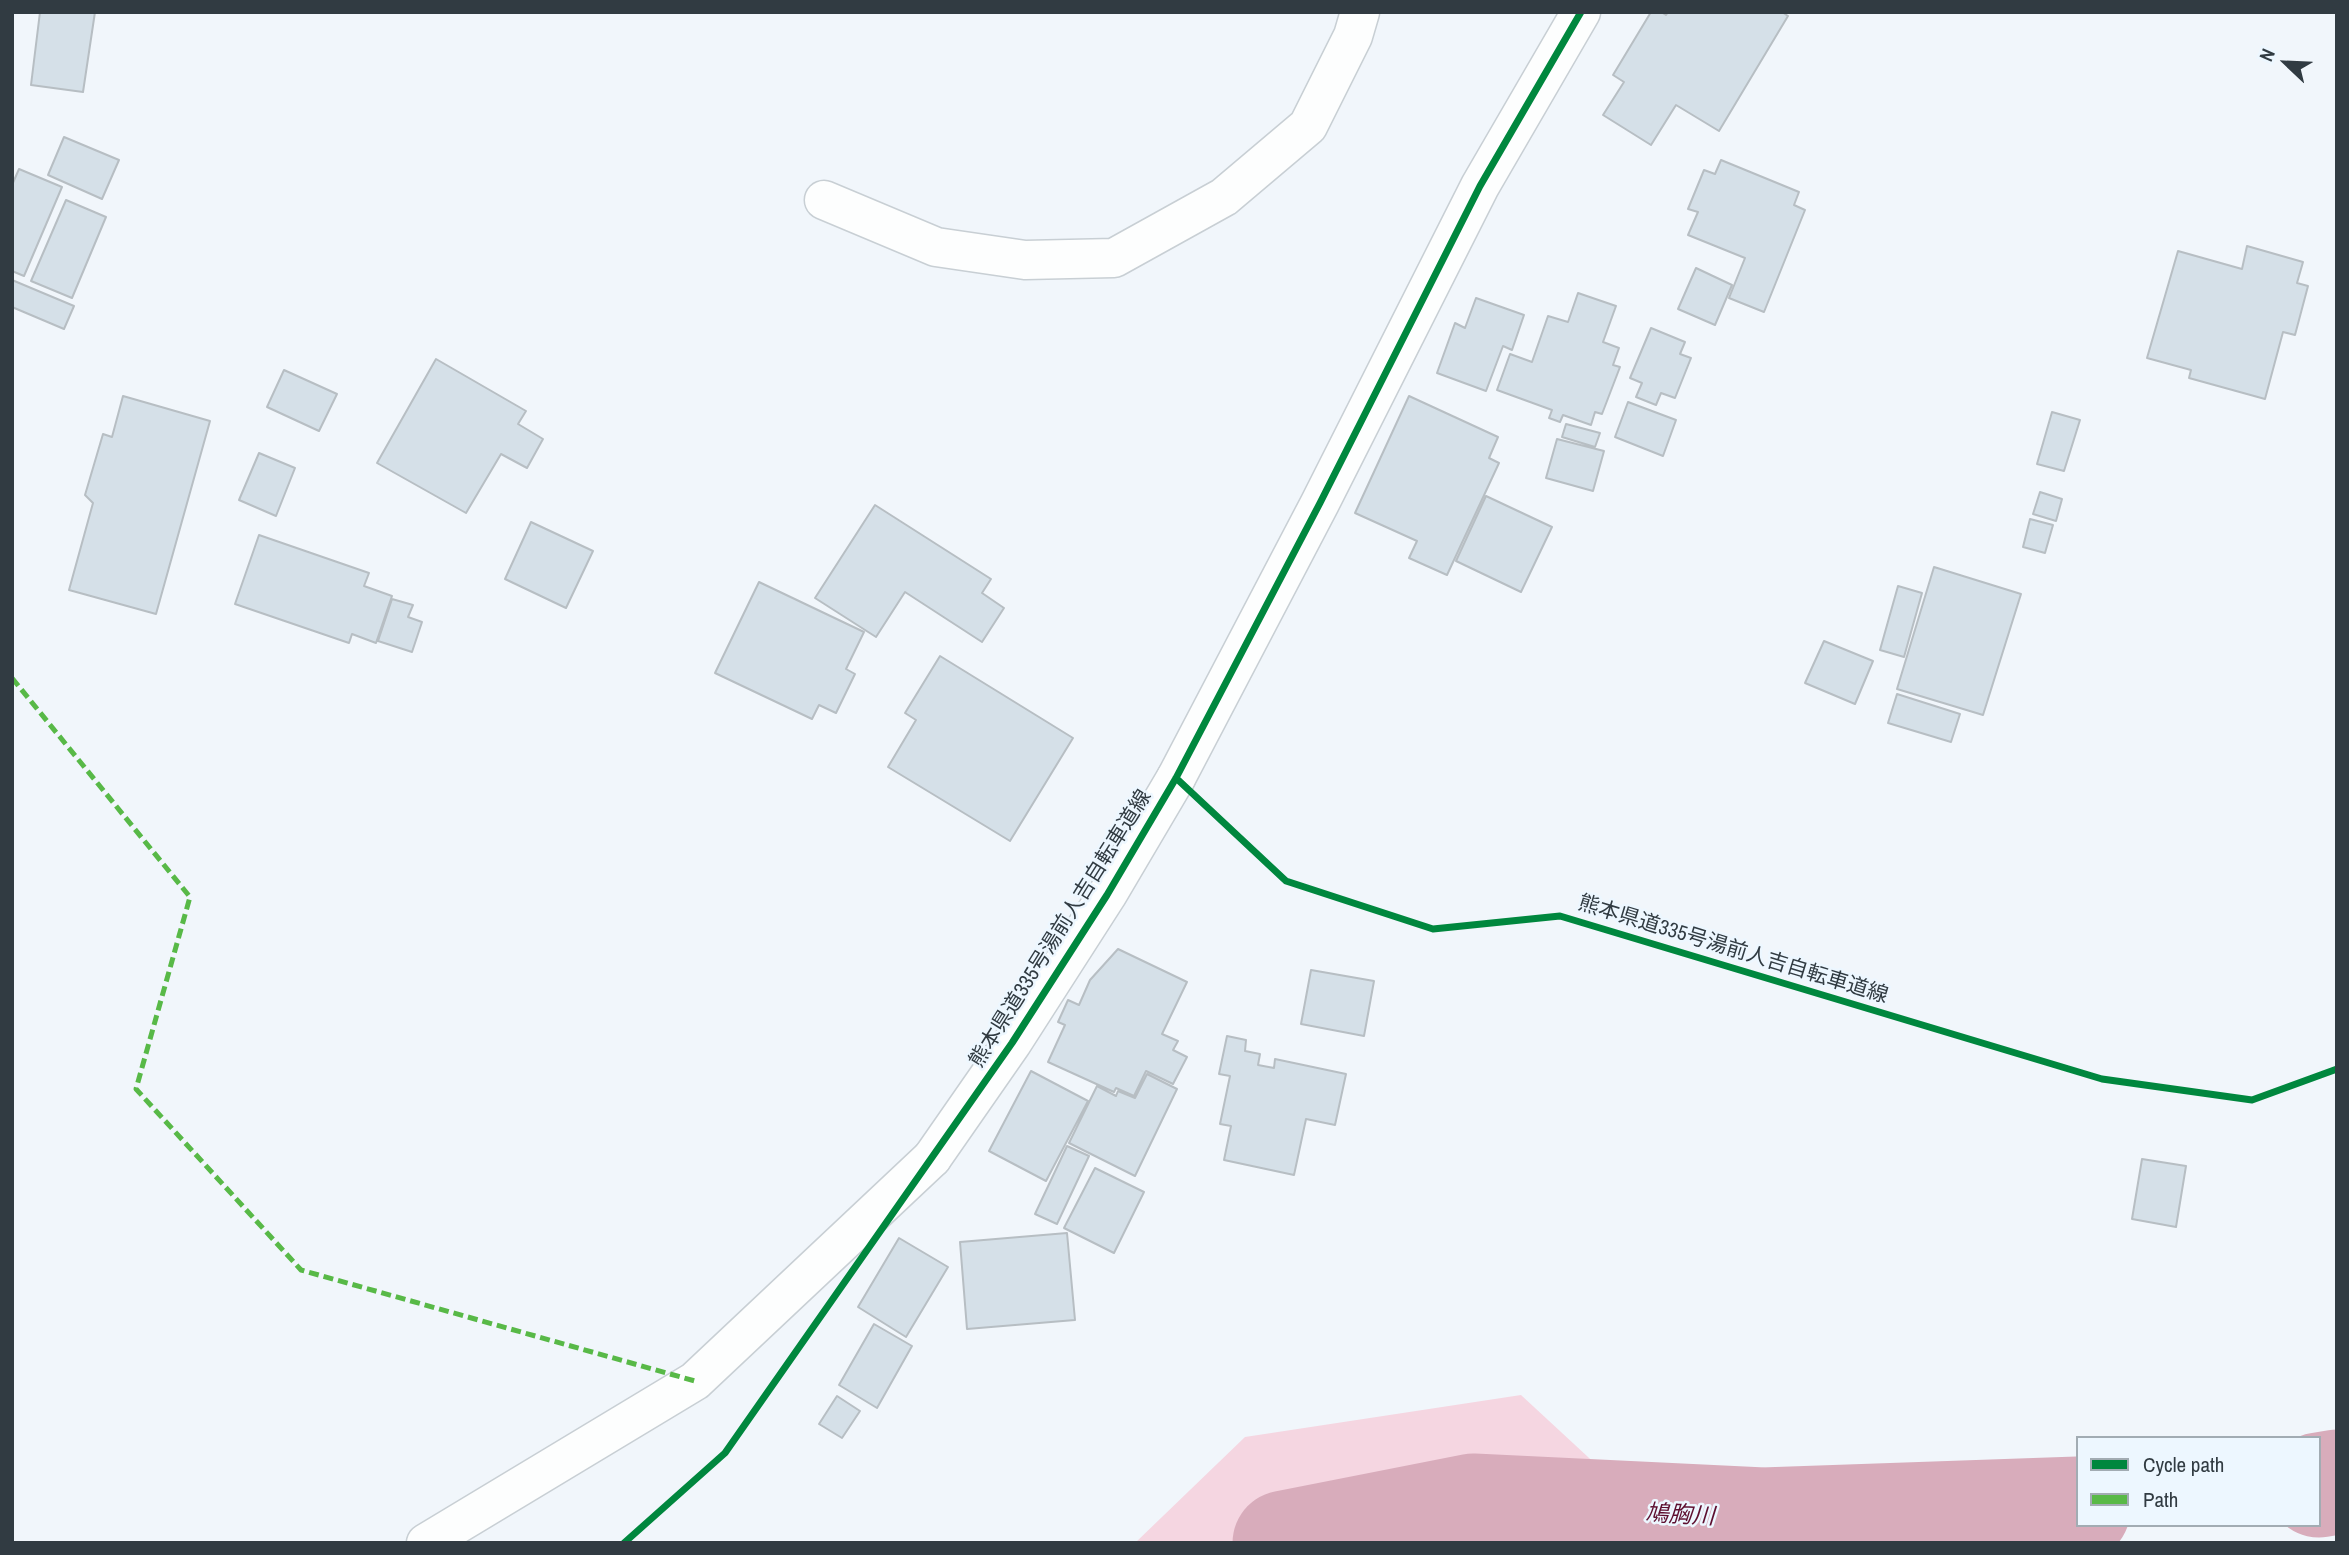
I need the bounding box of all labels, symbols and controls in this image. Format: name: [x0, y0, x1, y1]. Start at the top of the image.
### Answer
north arrow: [2251, 28, 2321, 98]
text: N: [2253, 45, 2281, 65]
street label: 熊本県道335号湯前人吉自転車道線: [965, 785, 1157, 1073]
street label: 熊本県道335号湯前人吉自転車道線: [1575, 891, 1891, 1009]
legend: [2076, 1436, 2321, 1527]
text: Cycle path: [2143, 1450, 2224, 1479]
text: Path: [2143, 1485, 2178, 1514]
water label: 鳩胸川: [1645, 1500, 1715, 1532]

